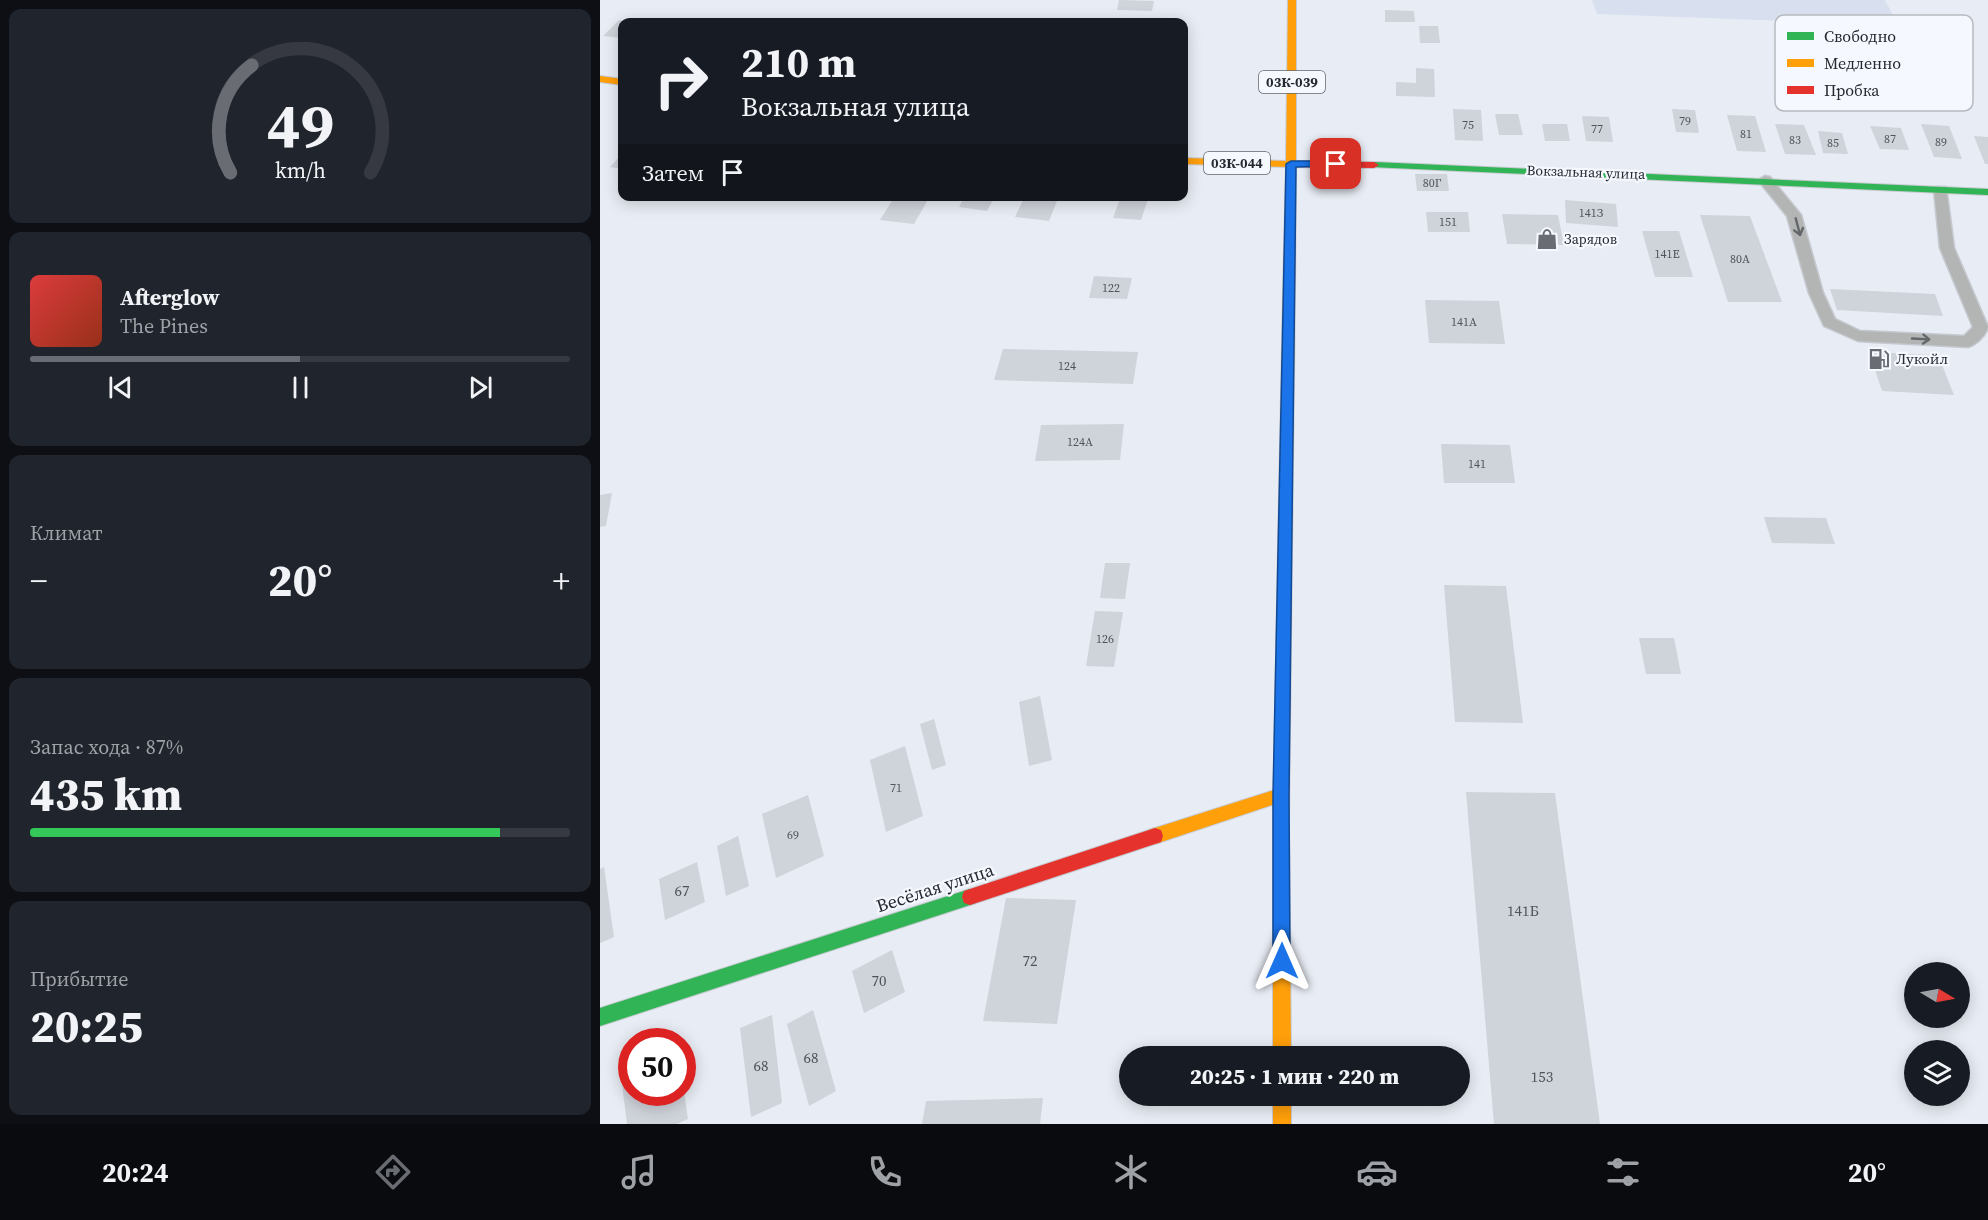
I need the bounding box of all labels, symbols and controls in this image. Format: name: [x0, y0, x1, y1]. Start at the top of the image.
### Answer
legend: [1775, 15, 1973, 111]
text: Свободно: [1824, 25, 1896, 47]
text: 210 m: [741, 33, 856, 91]
icon: right: [642, 42, 720, 120]
text: Медленно: [1824, 52, 1901, 74]
road number: 03К-039: [1259, 71, 1325, 93]
text: Пробка: [1824, 79, 1880, 101]
text: 49: [266, 82, 334, 168]
text: Вокзальная улица: [741, 88, 970, 125]
house number: 79: [1679, 113, 1691, 129]
house number: 75: [1462, 117, 1474, 133]
house number: 77: [1591, 121, 1603, 137]
house number: 81: [1740, 126, 1752, 142]
house number: 87: [1884, 131, 1896, 147]
house number: 83: [1789, 132, 1801, 148]
house number: 89: [1935, 134, 1947, 150]
house number: 85: [1827, 135, 1839, 151]
pin: [1310, 138, 1361, 189]
icon: arrive: [1319, 147, 1352, 180]
road number: 03К-044: [1204, 152, 1270, 174]
text: km/h: [274, 156, 326, 185]
icon: arrive: [716, 156, 749, 189]
text: Затем: [642, 158, 704, 188]
street label: Вокзальная улица: [1526, 160, 1646, 184]
house number: 80Г: [1423, 175, 1442, 191]
house number: 141З: [1579, 205, 1604, 221]
house number: 151: [1439, 214, 1457, 230]
one-way arrow: [1793, 217, 1804, 236]
shop icon: Зарядов: [1535, 227, 1559, 251]
place label: Зарядов: [1564, 229, 1617, 249]
house number: 141Е: [1654, 246, 1680, 262]
house number: 80А: [1730, 251, 1750, 267]
house number: 122: [1102, 280, 1120, 296]
text: Afterglow: [120, 282, 220, 312]
text: The Pines: [120, 312, 208, 340]
house number: 141А: [1451, 314, 1477, 330]
one-way arrow: [1910, 334, 1930, 345]
fuel station icon: Лукойл: [1867, 347, 1891, 371]
place label: Лукойл: [1896, 348, 1948, 369]
house number: 124: [1058, 358, 1076, 374]
icon: previous: [104, 371, 137, 404]
icon: pause: [284, 371, 317, 404]
icon: next: [464, 371, 497, 404]
house number: 124А: [1067, 434, 1093, 450]
house number: 141: [1468, 456, 1486, 472]
text: Климат: [30, 519, 103, 547]
text: 20°: [268, 549, 332, 611]
text: −: [30, 558, 48, 603]
text: +: [552, 558, 570, 603]
house number: 126: [1096, 631, 1114, 647]
text: Запас хода · 87%: [30, 733, 183, 761]
text: 435 km: [30, 763, 182, 825]
house number: 71: [890, 780, 902, 796]
house number: 69: [787, 827, 799, 843]
street label: Весёлая улица: [873, 857, 998, 918]
house number: 67: [674, 880, 690, 901]
house number: 141Б: [1507, 900, 1539, 921]
position arrow: [1250, 929, 1314, 993]
house number: 72: [1022, 950, 1038, 971]
north arrow: [1904, 962, 1970, 1028]
map controls: [1904, 962, 1970, 1106]
text: Прибытие: [30, 965, 128, 993]
house number: 70: [871, 970, 887, 991]
text: 20:25: [30, 995, 143, 1057]
speed limit sign: 50: [618, 1028, 696, 1106]
button: layers: [1904, 1040, 1970, 1106]
house number: 68: [803, 1047, 819, 1068]
house number: 68: [753, 1055, 769, 1076]
text: 20:25 · 1 мин · 220 m: [1190, 1061, 1399, 1091]
house number: 153: [1531, 1066, 1553, 1087]
icon: directions: [372, 1151, 414, 1193]
icon: music: [618, 1151, 660, 1193]
icon: phone: [864, 1151, 906, 1193]
icon: climate: [1110, 1151, 1152, 1193]
icon: car: [1356, 1151, 1398, 1193]
icon: filters: [1602, 1151, 1644, 1193]
text: 20:24: [102, 1154, 169, 1191]
text: 20°: [1848, 1154, 1886, 1191]

